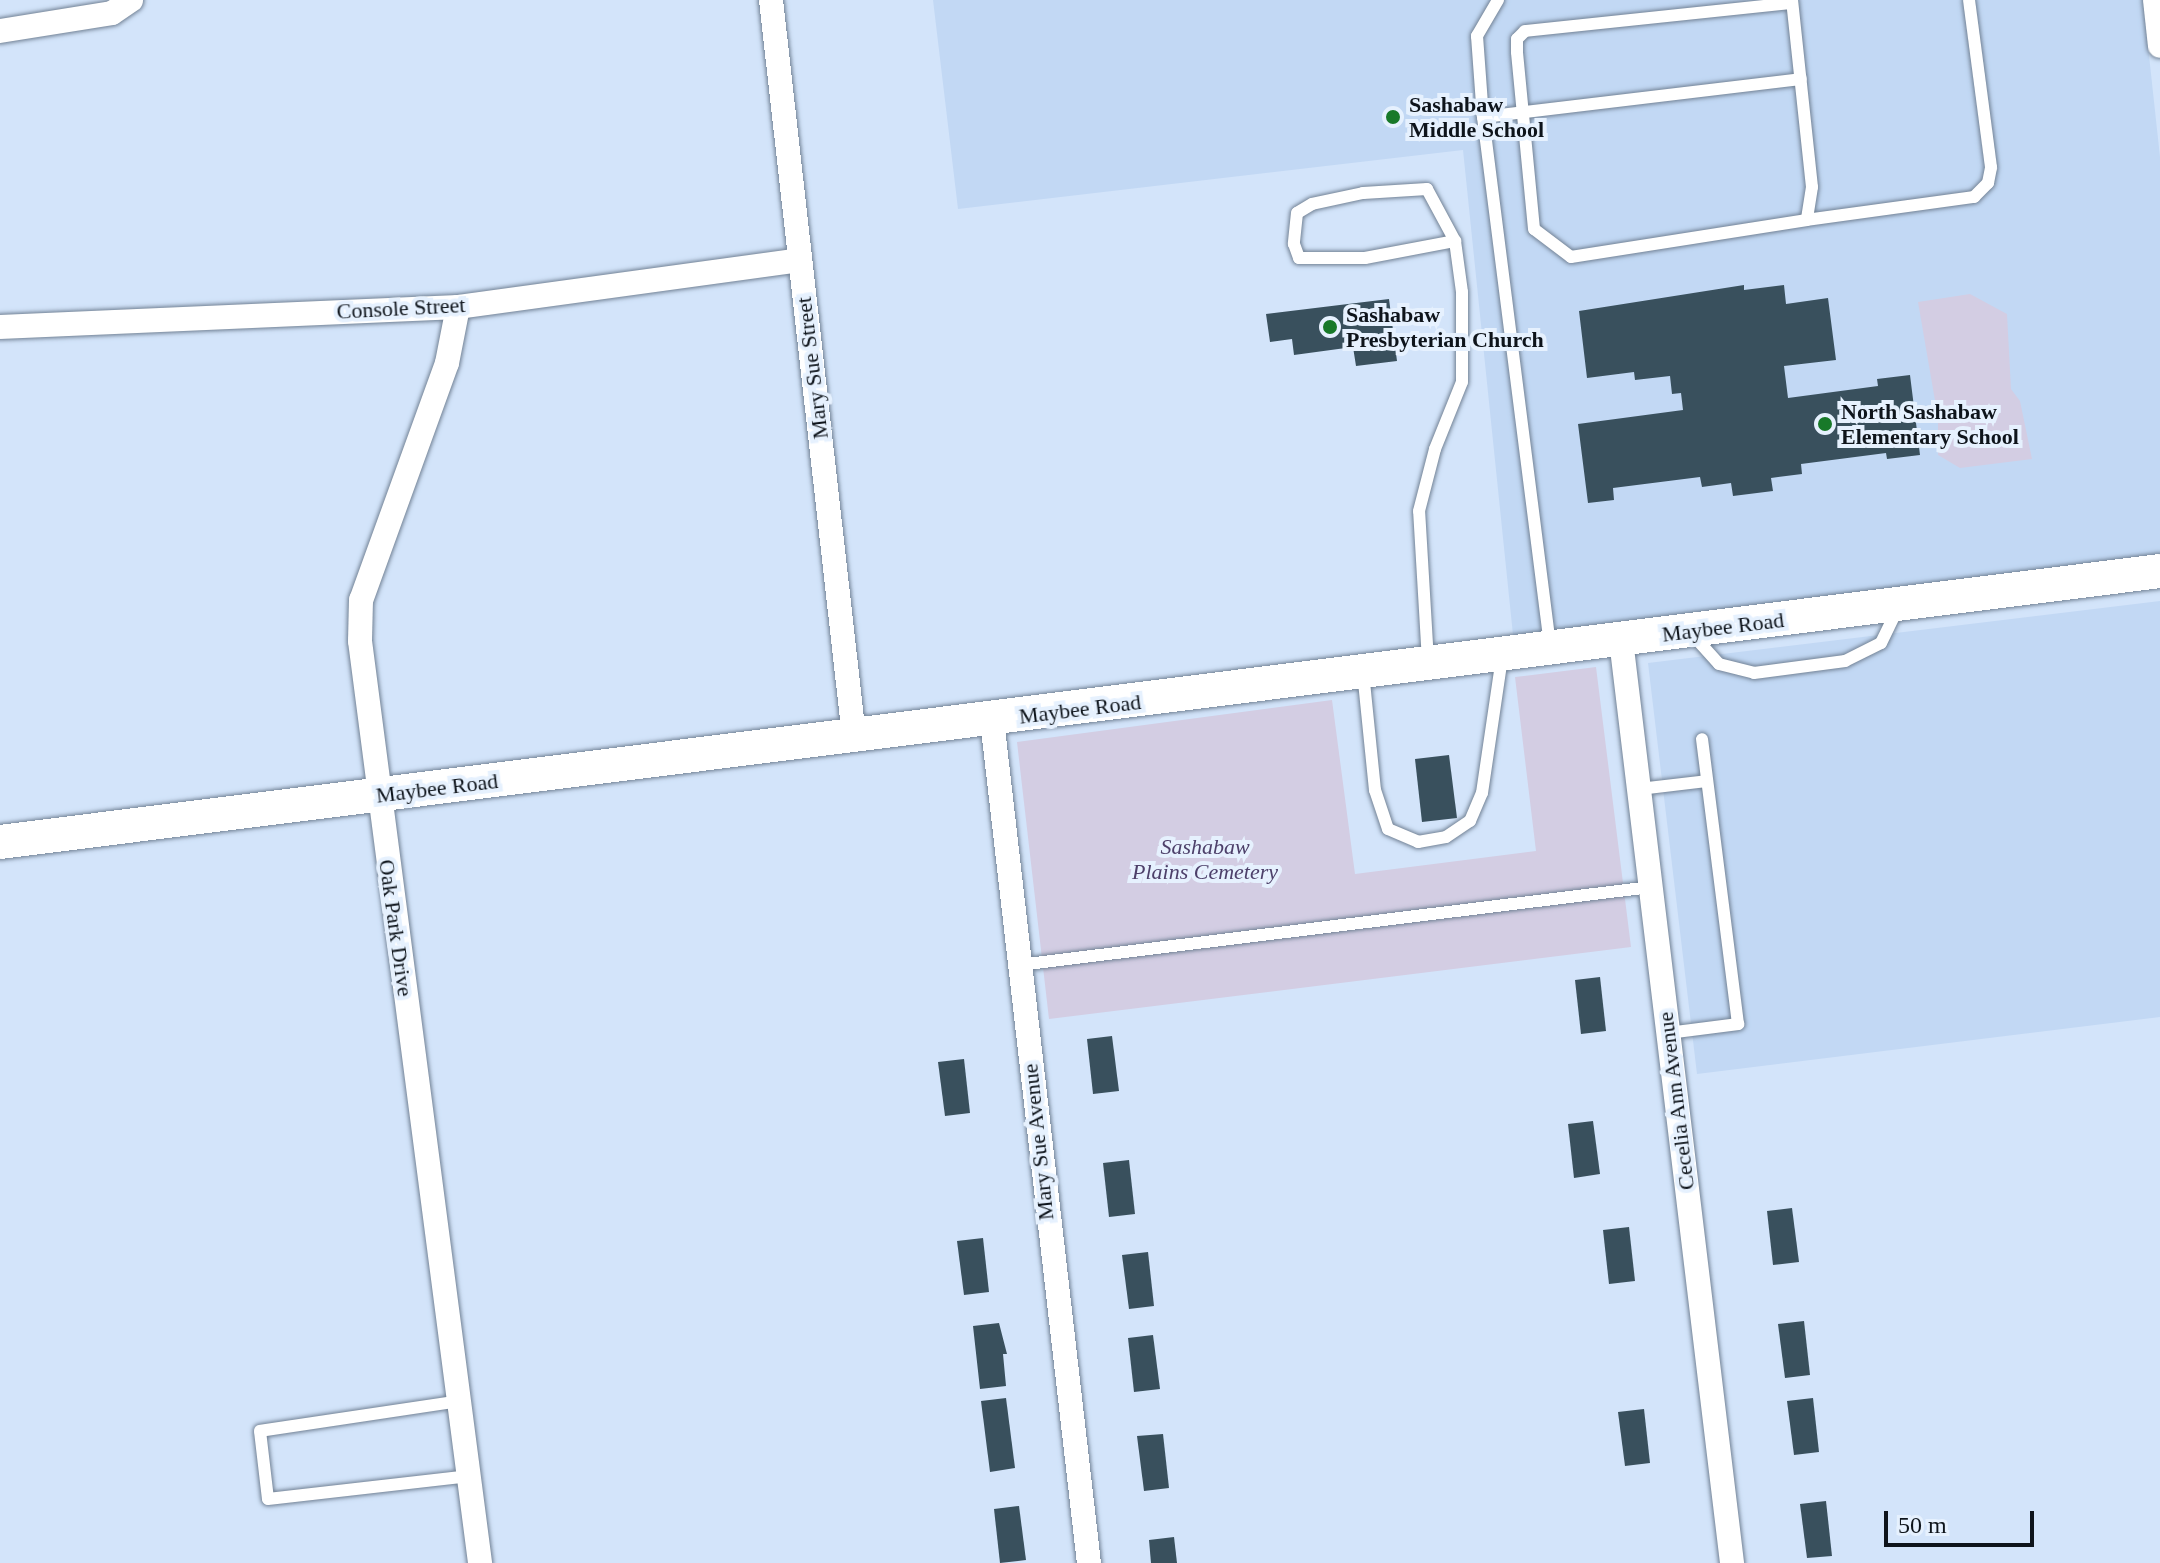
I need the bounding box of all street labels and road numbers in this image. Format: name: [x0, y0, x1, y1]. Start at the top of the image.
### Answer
street label: Console Street: [336, 291, 466, 325]
street label: Mary Sue Street: [790, 295, 834, 441]
street label: Maybee Road: [1660, 606, 1786, 648]
street label: Maybee Road: [1017, 688, 1143, 730]
street label: Maybee Road: [374, 767, 500, 809]
street label: Oak Park Drive: [373, 858, 419, 998]
street label: Cecelia Ann Avenue: [1652, 1009, 1700, 1193]
street label: Mary Sue Avenue: [1017, 1062, 1059, 1222]

